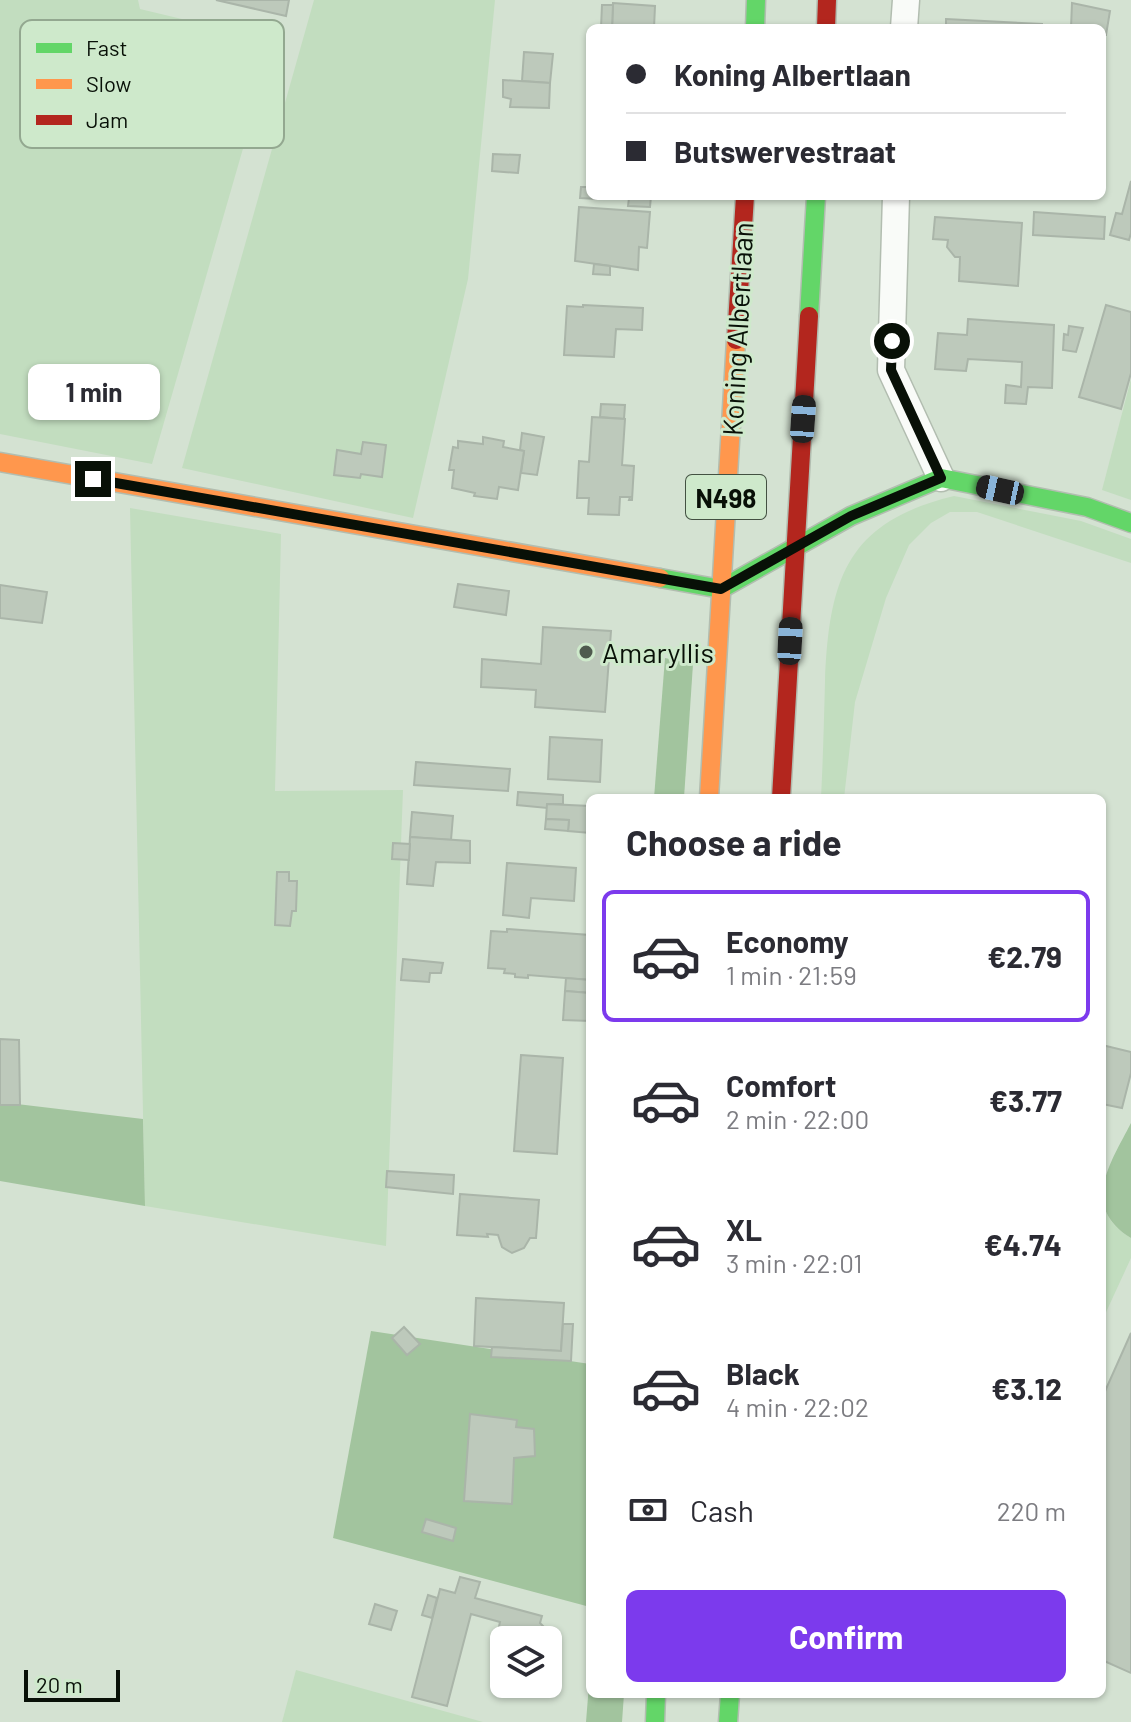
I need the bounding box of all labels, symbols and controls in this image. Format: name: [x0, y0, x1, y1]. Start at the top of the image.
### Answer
legend: [20, 20, 284, 148]
text: Fast: [86, 34, 128, 60]
text: Koning Albertlaan: [674, 56, 911, 92]
text: Slow: [86, 70, 131, 96]
text: Jam: [86, 106, 128, 132]
text: Butswervestraat: [674, 133, 896, 169]
street label: Koning Albertlaan: [714, 221, 760, 437]
route start: [874, 323, 910, 359]
callout: 1 min: [27, 363, 159, 419]
text: 1 min: [66, 376, 122, 407]
car: [789, 394, 817, 444]
route end: [75, 461, 111, 497]
car: [974, 473, 1026, 507]
road number: N498: [686, 475, 766, 519]
car: [777, 616, 803, 666]
place label: Amaryllis: [602, 635, 714, 669]
marker: Amaryllis: [577, 643, 595, 661]
text: Choose a ride: [626, 820, 842, 863]
icon: car: [630, 920, 702, 992]
text: Economy: [726, 923, 849, 959]
text: €2.79: [987, 938, 1062, 974]
text: 1 min · 21:59: [726, 959, 857, 990]
icon: car: [630, 1064, 702, 1136]
text: Comfort: [726, 1067, 836, 1103]
text: €3.77: [989, 1082, 1062, 1118]
text: 2 min · 22:00: [726, 1103, 869, 1134]
icon: car: [630, 1208, 702, 1280]
text: XL: [726, 1211, 762, 1247]
text: €4.74: [984, 1226, 1062, 1262]
text: 3 min · 22:01: [726, 1247, 862, 1278]
icon: car: [630, 1352, 702, 1424]
text: Black: [726, 1355, 800, 1391]
text: €3.12: [991, 1370, 1062, 1406]
text: 4 min · 22:02: [726, 1391, 869, 1422]
icon: cash: [626, 1488, 670, 1532]
text: Cash: [690, 1492, 754, 1528]
text: 220 m: [997, 1495, 1066, 1526]
button: Confirm: [626, 1590, 1066, 1682]
map controls: [490, 1626, 562, 1698]
button: layers: [490, 1626, 562, 1698]
scale bar: [24, 1666, 120, 1702]
text: 20 m: [36, 1671, 83, 1697]

